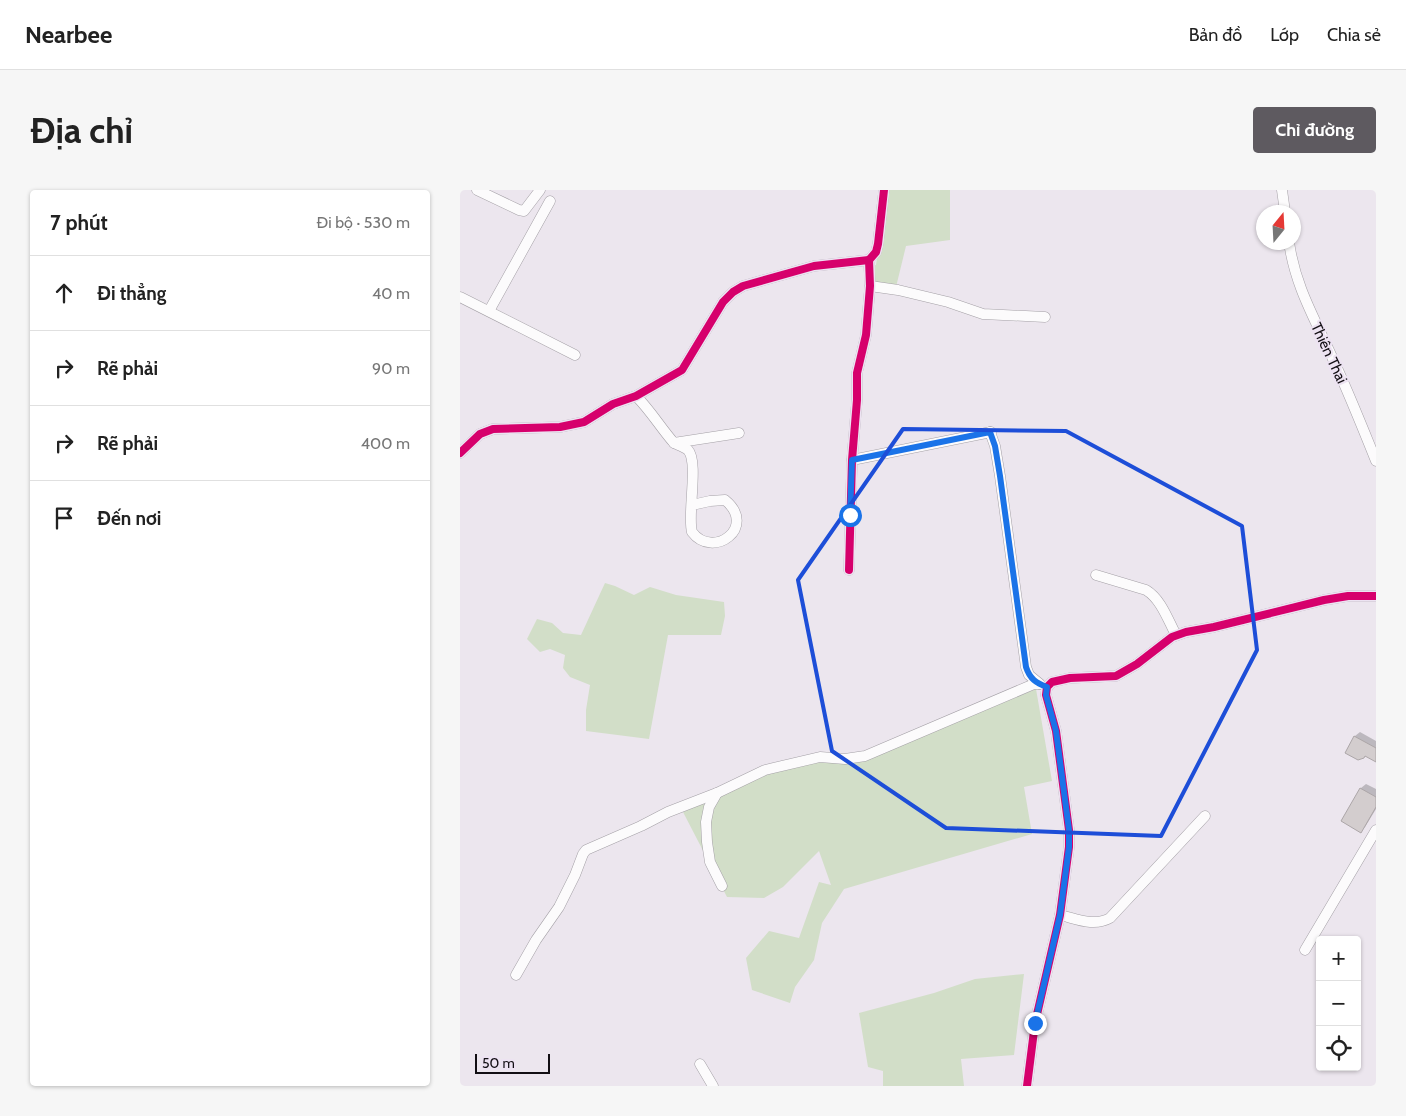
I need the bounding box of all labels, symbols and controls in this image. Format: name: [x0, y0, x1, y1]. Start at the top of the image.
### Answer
text: Nearbee: [25, 20, 112, 49]
text: Bản đồ: [1189, 24, 1242, 46]
text: Lớp: [1270, 24, 1299, 46]
text: Chia sẻ: [1327, 24, 1381, 46]
button: Chỉ đường: [1253, 107, 1376, 153]
text: Địa chỉ: [30, 109, 133, 152]
north arrow: [1256, 205, 1301, 250]
text: 7 phút: [50, 210, 108, 235]
text: Đi bộ · 530 m: [317, 213, 410, 232]
icon: ahead: [50, 279, 78, 307]
text: Đi thẳng: [97, 282, 166, 305]
text: 40 m: [372, 284, 410, 303]
street label: Thiên Thai: [1307, 320, 1351, 386]
icon: right: [50, 354, 78, 382]
text: Rẽ phải: [97, 357, 158, 380]
text: 90 m: [372, 359, 410, 378]
icon: right: [50, 429, 78, 457]
text: Rẽ phải: [97, 432, 158, 455]
text: 400 m: [361, 434, 410, 453]
icon: arrive: [50, 504, 78, 532]
route start: [839, 504, 862, 527]
text: Đến nơi: [97, 507, 161, 530]
map controls: [1316, 936, 1361, 1071]
button: +: [1316, 936, 1361, 981]
button: −: [1316, 981, 1361, 1026]
route end: [1024, 1012, 1047, 1035]
button: locate: [1316, 1026, 1361, 1071]
scale bar: [475, 1051, 550, 1074]
text: 50 m: [482, 1054, 515, 1072]

